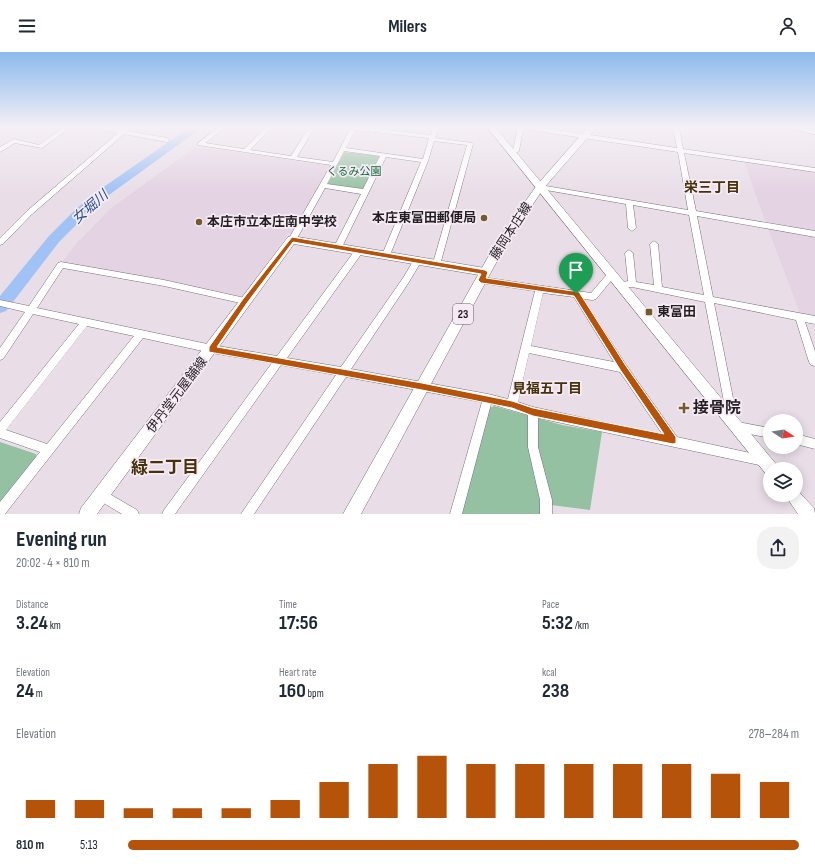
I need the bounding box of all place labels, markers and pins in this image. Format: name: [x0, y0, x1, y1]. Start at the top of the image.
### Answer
place label: 本庄東富田郵便局: [372, 210, 476, 226]
marker: 本庄東富田郵便局: [479, 213, 489, 223]
place label: 本庄市立本庄南中学校: [207, 214, 337, 230]
marker: 本庄市立本庄南中学校: [194, 217, 204, 227]
pin: [559, 253, 593, 294]
place label: 東富田: [657, 304, 696, 320]
marker: 東富田: [644, 307, 654, 317]
place label: 接骨院: [693, 399, 741, 418]
marker: 接骨院: [678, 402, 690, 414]

